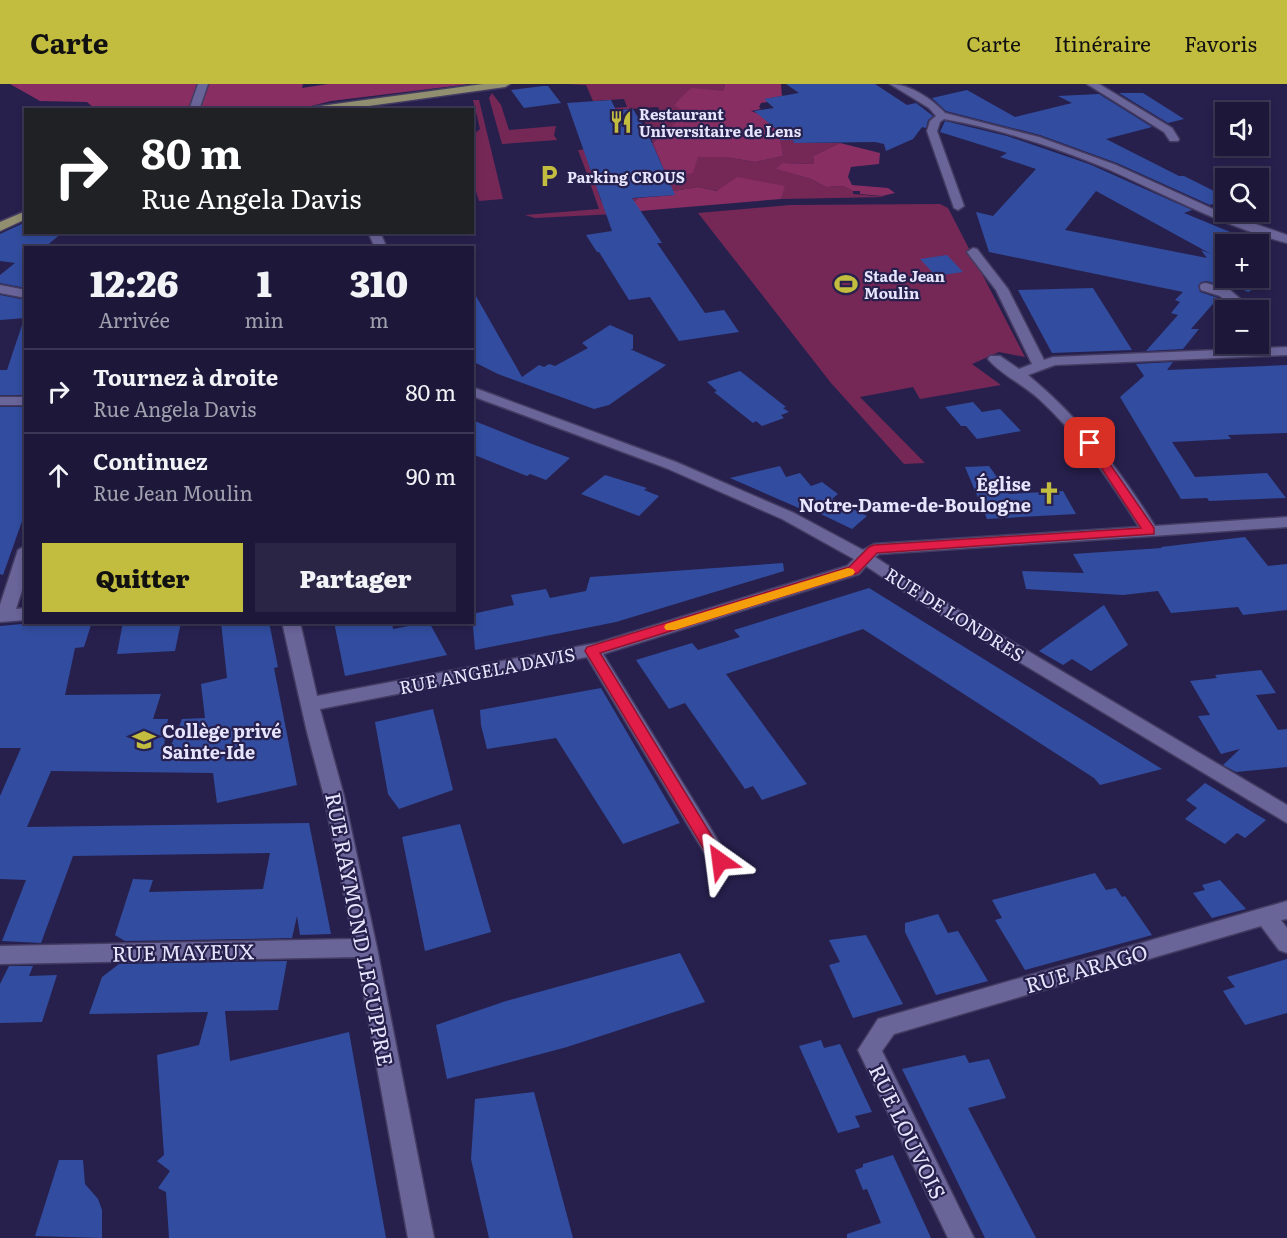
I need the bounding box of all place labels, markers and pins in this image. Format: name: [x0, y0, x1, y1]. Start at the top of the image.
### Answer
place label: Restaurant Universitaire de Lens: [639, 102, 802, 142]
restaurant icon: Restaurant Universitaire de Lens: [608, 109, 634, 135]
parking icon: Parking CROUS: [536, 163, 562, 189]
place label: Parking CROUS: [567, 165, 685, 188]
place label: Stade Jean Moulin: [864, 264, 946, 304]
sports icon: Stade Jean Moulin: [833, 271, 859, 297]
pin: [1064, 417, 1115, 468]
place label: Église Notre-Dame-de-Boulogne: [799, 470, 1031, 518]
church icon: Église Notre-Dame-de-Boulogne: [1036, 480, 1062, 506]
place label: Collège privé Sainte-Ide: [162, 717, 282, 765]
school or university icon: Collège privé Sainte-Ide: [131, 727, 157, 753]

